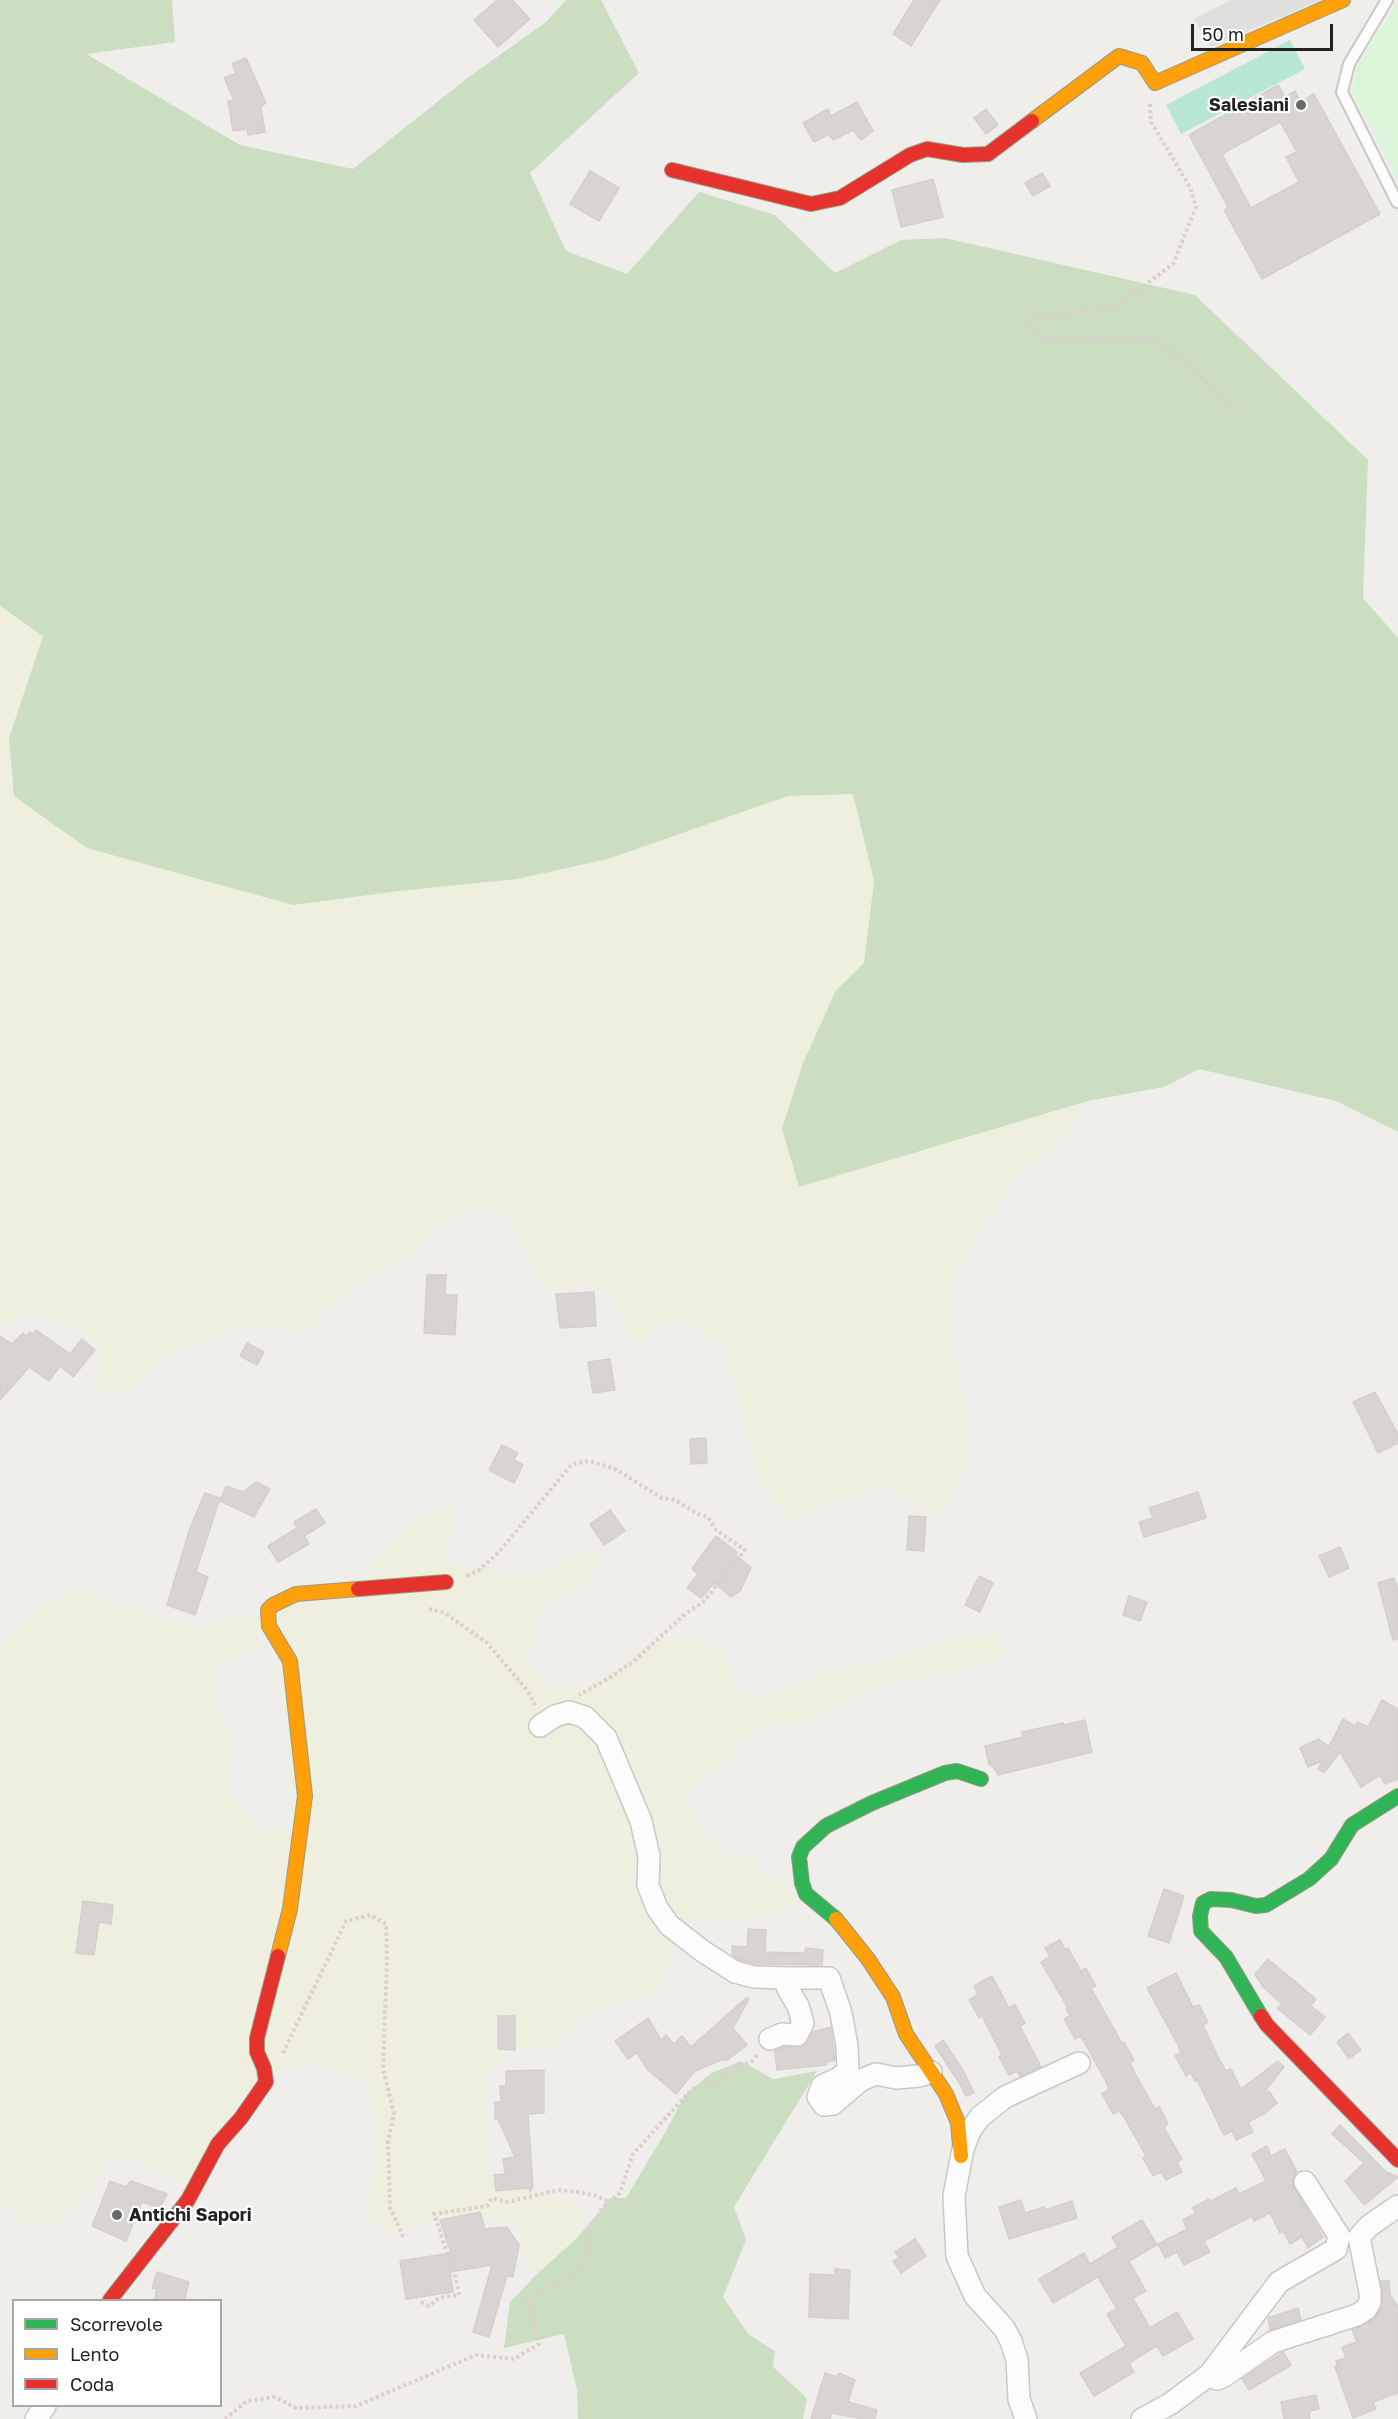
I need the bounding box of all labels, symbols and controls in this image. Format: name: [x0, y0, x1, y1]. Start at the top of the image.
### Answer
scale bar: [1194, 12, 1336, 50]
text: 50 m: [1202, 23, 1244, 45]
place label: Salesiani: [1209, 94, 1289, 116]
marker: Salesiani: [1294, 98, 1308, 112]
place label: Antichi Sapori: [129, 2204, 252, 2226]
marker: Antichi Sapori: [110, 2208, 124, 2222]
legend: [12, 2299, 222, 2407]
text: Scorrevole: [70, 2313, 163, 2335]
text: Lento: [70, 2343, 119, 2365]
text: Coda: [70, 2373, 114, 2395]

